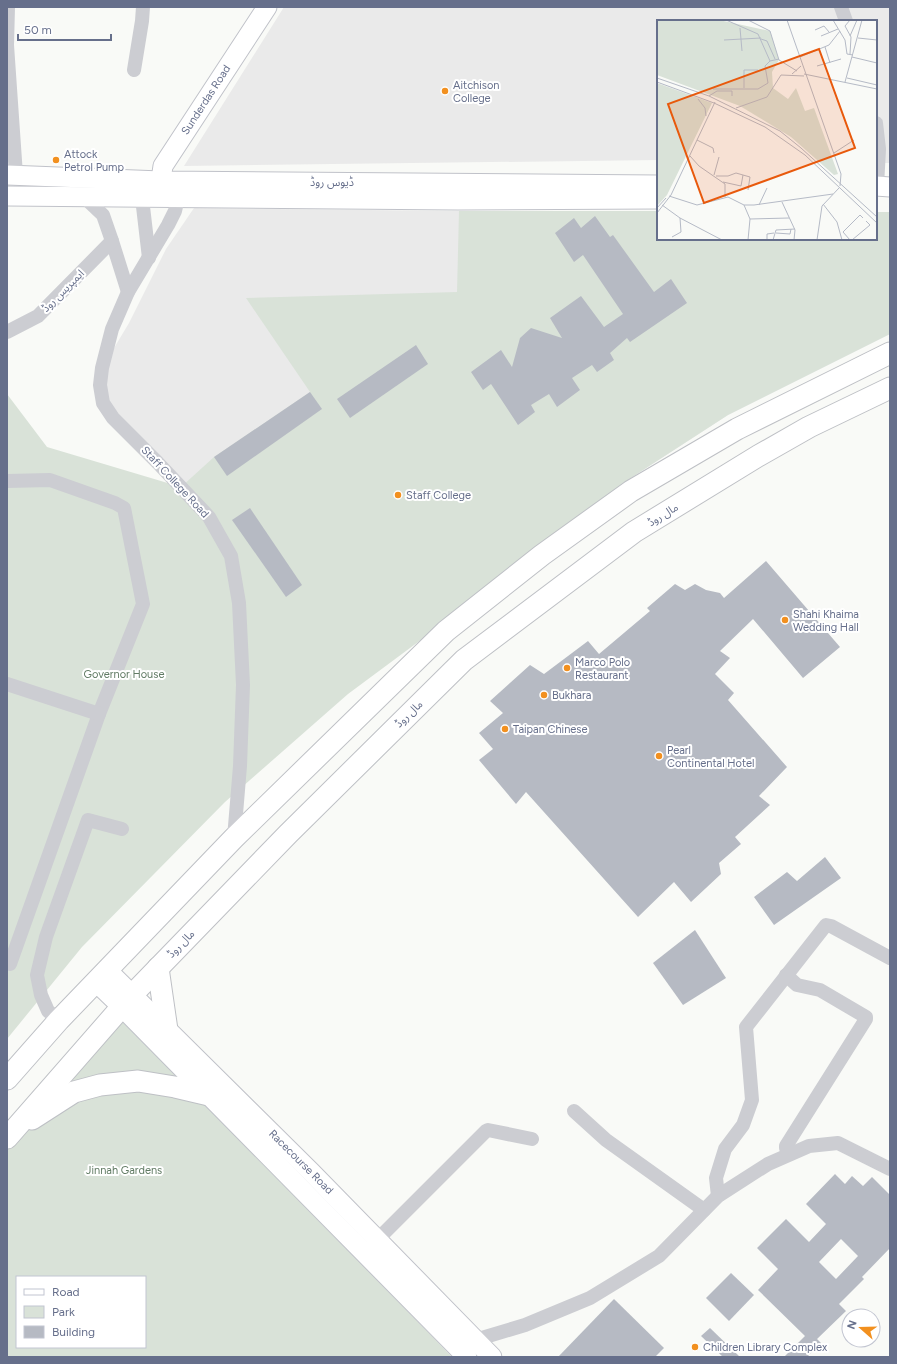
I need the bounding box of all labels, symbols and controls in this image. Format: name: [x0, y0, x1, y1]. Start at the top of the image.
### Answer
scale bar: [18, 16, 111, 42]
inset map: [657, 20, 877, 240]
text: 50 m: [24, 23, 52, 37]
street label: Sunderdas Road: [179, 63, 233, 137]
place label: Aitchison College: [453, 79, 499, 105]
marker: Aitchison College: [440, 86, 450, 96]
place label: Attock Petrol Pump: [64, 148, 124, 174]
marker: Attock Petrol Pump: [51, 155, 61, 165]
street label: ڈیوس روڈ: [310, 175, 354, 189]
street label: ایمپریس روڈ: [39, 267, 88, 316]
street label: Staff College Road: [139, 444, 211, 520]
place label: Staff College: [406, 489, 471, 502]
marker: Staff College: [393, 490, 403, 500]
street label: مال روڈ: [645, 500, 681, 529]
place label: Shahi Khaima Wedding Hall: [793, 608, 859, 634]
marker: Shahi Khaima Wedding Hall: [780, 615, 790, 625]
place label: Marco Polo Restaurant: [575, 656, 630, 682]
marker: Marco Polo Restaurant: [562, 663, 572, 673]
park label: Governor House: [84, 668, 164, 681]
place label: Bukhara: [552, 689, 591, 702]
marker: Bukhara: [539, 690, 549, 700]
street label: مال روڈ: [392, 697, 426, 730]
place label: Taipan Chinese: [513, 723, 587, 736]
marker: Taipan Chinese: [500, 724, 510, 734]
place label: Pearl Continental Hotel: [667, 744, 755, 770]
marker: Pearl Continental Hotel: [654, 751, 664, 761]
street label: مال روڈ: [164, 927, 197, 961]
street label: Racecourse Road: [266, 1127, 336, 1197]
park label: Jinnah Gardens: [86, 1164, 162, 1177]
legend: [16, 1276, 146, 1348]
text: Road: [52, 1285, 80, 1299]
text: Park: [52, 1305, 75, 1319]
north arrow: [841, 1308, 881, 1348]
text: N: [845, 1319, 860, 1331]
text: Building: [52, 1325, 95, 1339]
place label: Children Library Complex: [703, 1341, 828, 1354]
marker: Children Library Complex: [690, 1342, 700, 1352]

